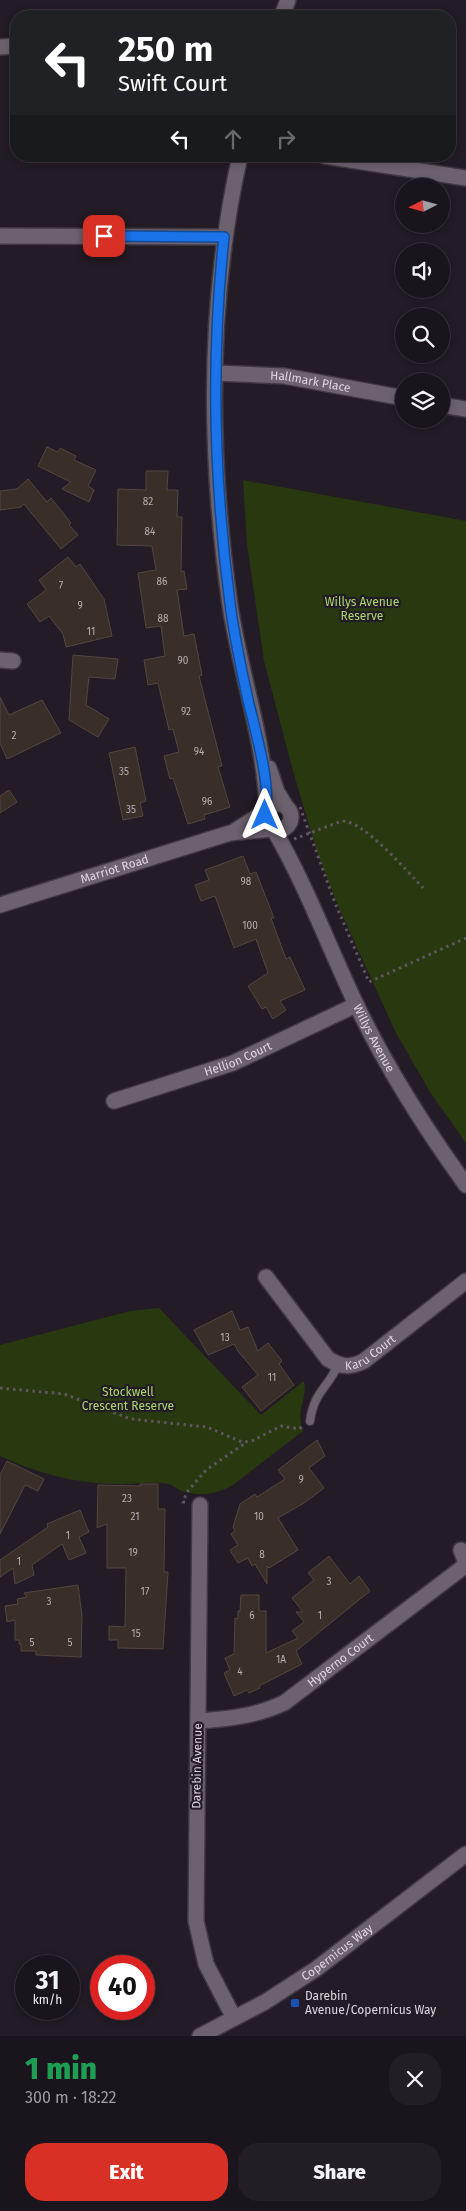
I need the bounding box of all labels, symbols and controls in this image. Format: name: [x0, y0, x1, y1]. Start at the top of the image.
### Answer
text: 250 m: [118, 28, 213, 70]
icon: left: [35, 30, 100, 95]
text: Swift Court: [118, 70, 227, 97]
icon: left: [166, 125, 194, 153]
icon: ahead: [219, 125, 247, 153]
icon: right: [272, 125, 300, 153]
north arrow: [395, 178, 450, 232]
map controls: [395, 178, 450, 428]
pin: [83, 215, 125, 257]
icon: arrive: [90, 222, 118, 250]
button: sound: [395, 243, 450, 298]
button: search: [395, 308, 450, 363]
street label: Hallmark Place: [270, 368, 352, 395]
button: layers: [395, 373, 450, 428]
house number: 82: [143, 496, 153, 508]
house number: 84: [145, 526, 156, 538]
house number: 86: [157, 576, 167, 588]
house number: 7: [59, 580, 64, 592]
park label: Willys Avenue Reserve: [325, 595, 399, 623]
house number: 9: [77, 600, 83, 612]
house number: 88: [157, 613, 169, 625]
house number: 11: [87, 626, 95, 638]
house number: 90: [178, 655, 189, 667]
house number: 92: [181, 706, 191, 718]
house number: 2: [12, 730, 17, 742]
house number: 94: [194, 746, 205, 758]
house number: 35: [119, 766, 129, 778]
position arrow: [238, 788, 290, 840]
house number: 96: [202, 796, 212, 808]
house number: 35: [126, 804, 136, 816]
street label: Marriot Road: [79, 852, 150, 886]
house number: 98: [241, 876, 252, 888]
house number: 100: [242, 920, 258, 932]
street label: Willys Avenue: [350, 1002, 398, 1075]
street label: Hellion Court: [202, 1038, 275, 1079]
house number: 13: [220, 1332, 230, 1344]
street label: Karu Court: [345, 1332, 399, 1373]
house number: 11: [268, 1372, 276, 1384]
park label: Stockwell Crescent Reserve: [82, 1385, 174, 1413]
house number: 9: [298, 1474, 304, 1486]
house number: 23: [122, 1493, 132, 1505]
house number: 21: [130, 1511, 140, 1523]
house number: 10: [254, 1511, 264, 1523]
house number: 1: [66, 1530, 70, 1542]
house number: 19: [128, 1547, 138, 1559]
house number: 8: [259, 1549, 265, 1561]
house number: 1: [17, 1556, 21, 1568]
house number: 3: [327, 1576, 332, 1588]
house number: 17: [141, 1586, 150, 1598]
house number: 3: [47, 1596, 52, 1608]
house number: 6: [249, 1610, 255, 1622]
house number: 1: [318, 1610, 322, 1622]
house number: 15: [131, 1628, 141, 1640]
street label: Hyperno Court: [305, 1630, 377, 1690]
house number: 5: [29, 1637, 35, 1649]
house number: 5: [67, 1637, 73, 1649]
house number: 1A: [276, 1654, 286, 1666]
house number: 4: [237, 1666, 243, 1678]
street label: Darebin Avenue: [189, 1723, 205, 1809]
street label: Copernicus Way: [299, 1921, 376, 1983]
speed limit sign: 40: [90, 1955, 155, 2020]
text: 31: [35, 1966, 60, 1996]
place label: Darebin Avenue/Copernicus Way: [305, 1989, 436, 2017]
text: km/h: [33, 1993, 62, 2007]
marker: Darebin Avenue/Copernicus Way: [289, 1997, 301, 2009]
text: 1 min: [25, 2051, 97, 2087]
button: close: [389, 2053, 441, 2105]
text: 300 m · 18:22: [25, 2088, 117, 2107]
button: Exit: [25, 2143, 228, 2201]
button: Share: [238, 2143, 441, 2201]

